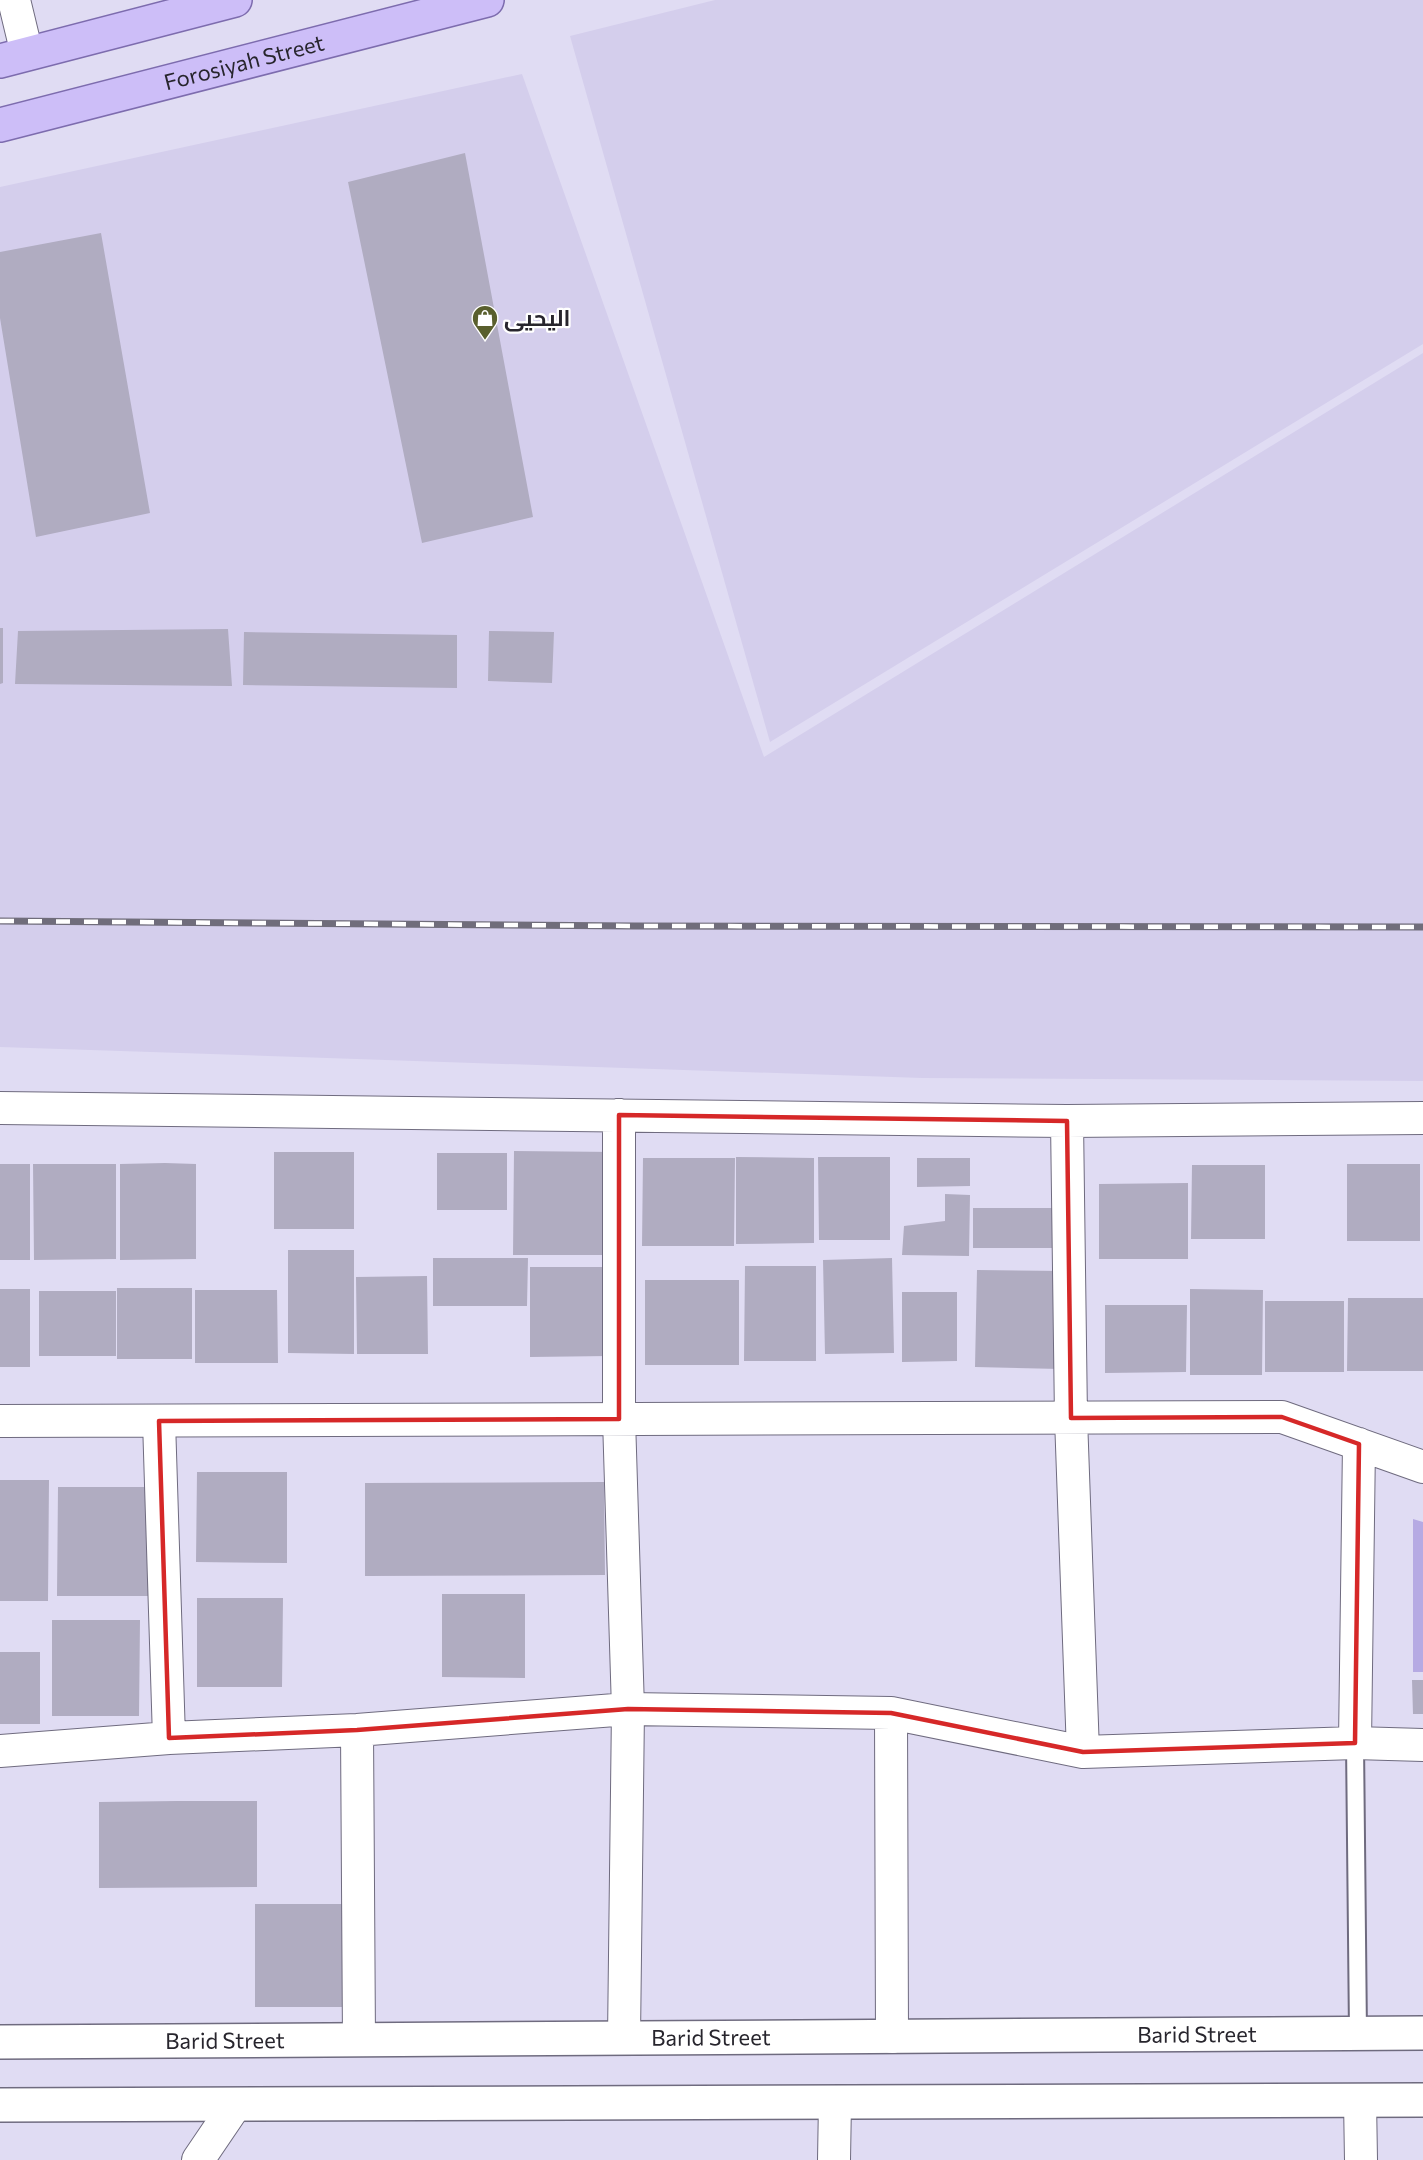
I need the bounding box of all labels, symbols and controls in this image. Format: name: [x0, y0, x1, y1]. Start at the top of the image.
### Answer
street label: Forosiyah Street: [161, 28, 327, 95]
shop icon: اليحيى: [470, 303, 500, 341]
place label: اليحيى: [504, 304, 570, 332]
street label: Barid Street: [1137, 2020, 1257, 2048]
street label: Barid Street: [651, 2023, 771, 2051]
street label: Barid Street: [165, 2026, 285, 2054]

